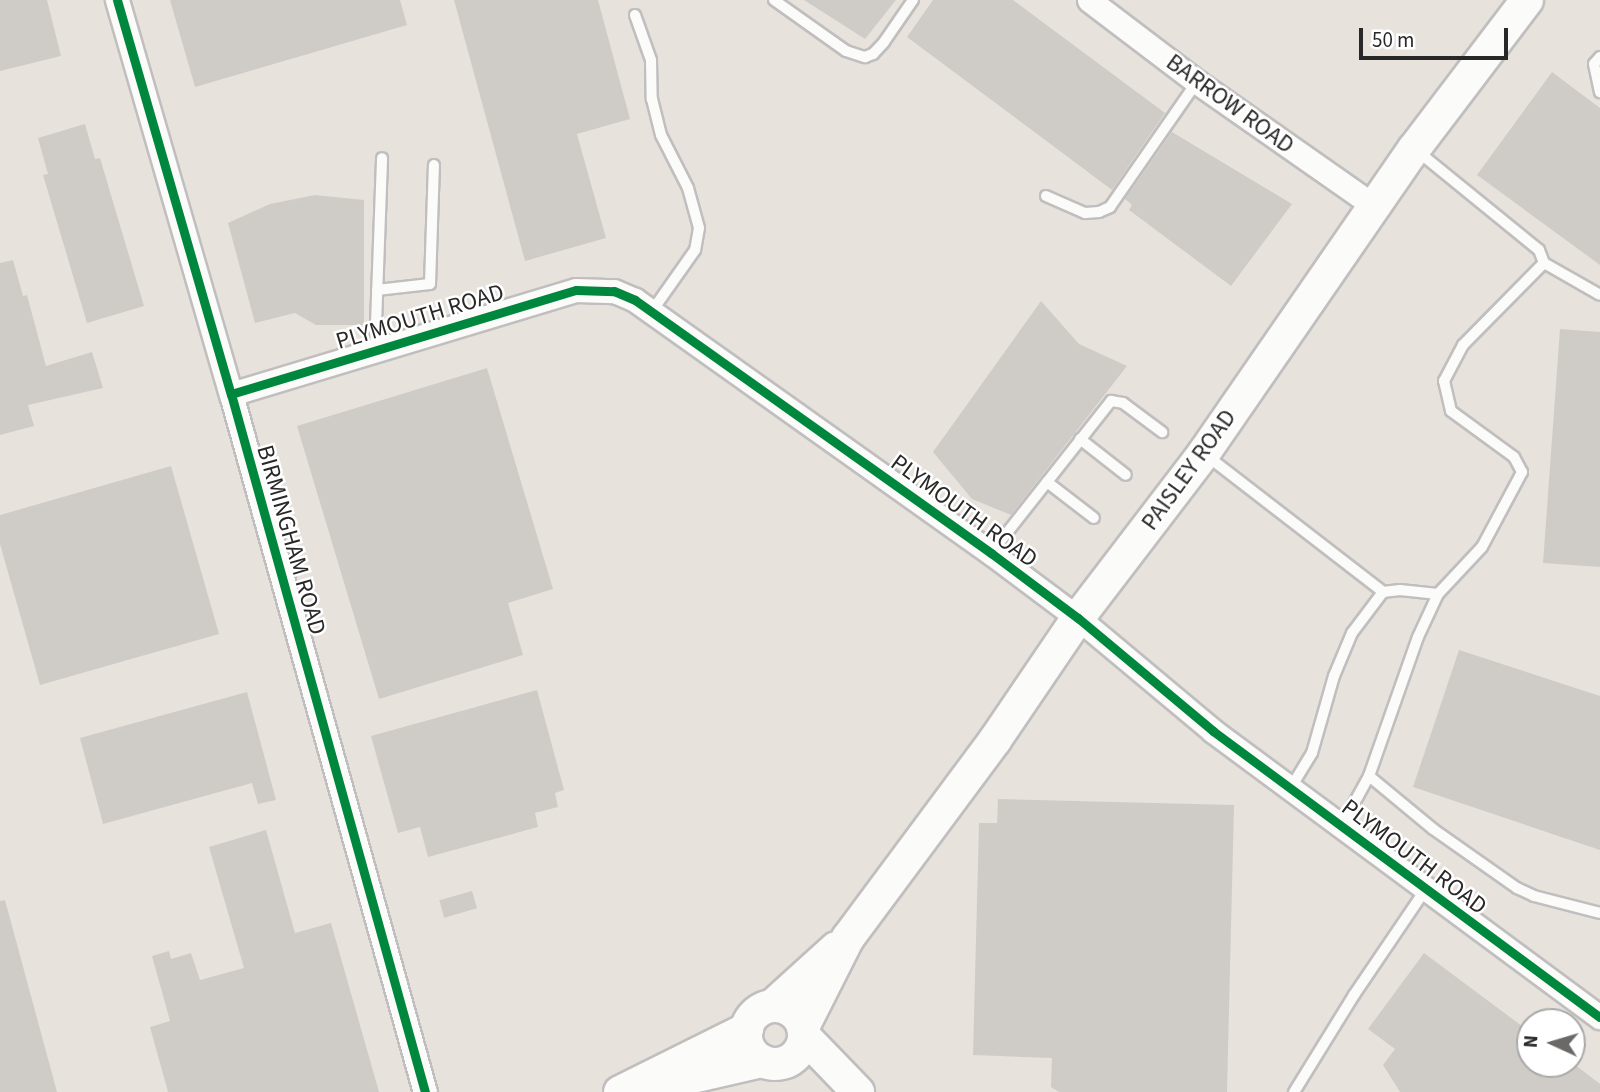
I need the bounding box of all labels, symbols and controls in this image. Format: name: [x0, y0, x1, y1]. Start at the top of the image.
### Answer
scale bar: [1362, 14, 1511, 58]
text: 50 m: [1372, 25, 1414, 55]
street label: BARROW ROAD: [1160, 48, 1300, 160]
street label: PLYMOUTH ROAD: [333, 278, 507, 356]
street label: PAISLEY ROAD: [1136, 404, 1242, 536]
street label: BIRMINGHAM ROAD: [250, 442, 332, 638]
street label: PLYMOUTH ROAD: [885, 448, 1043, 574]
street label: PLYMOUTH ROAD: [1336, 793, 1492, 921]
north arrow: [1516, 1008, 1586, 1078]
text: N: [1518, 1034, 1545, 1049]

